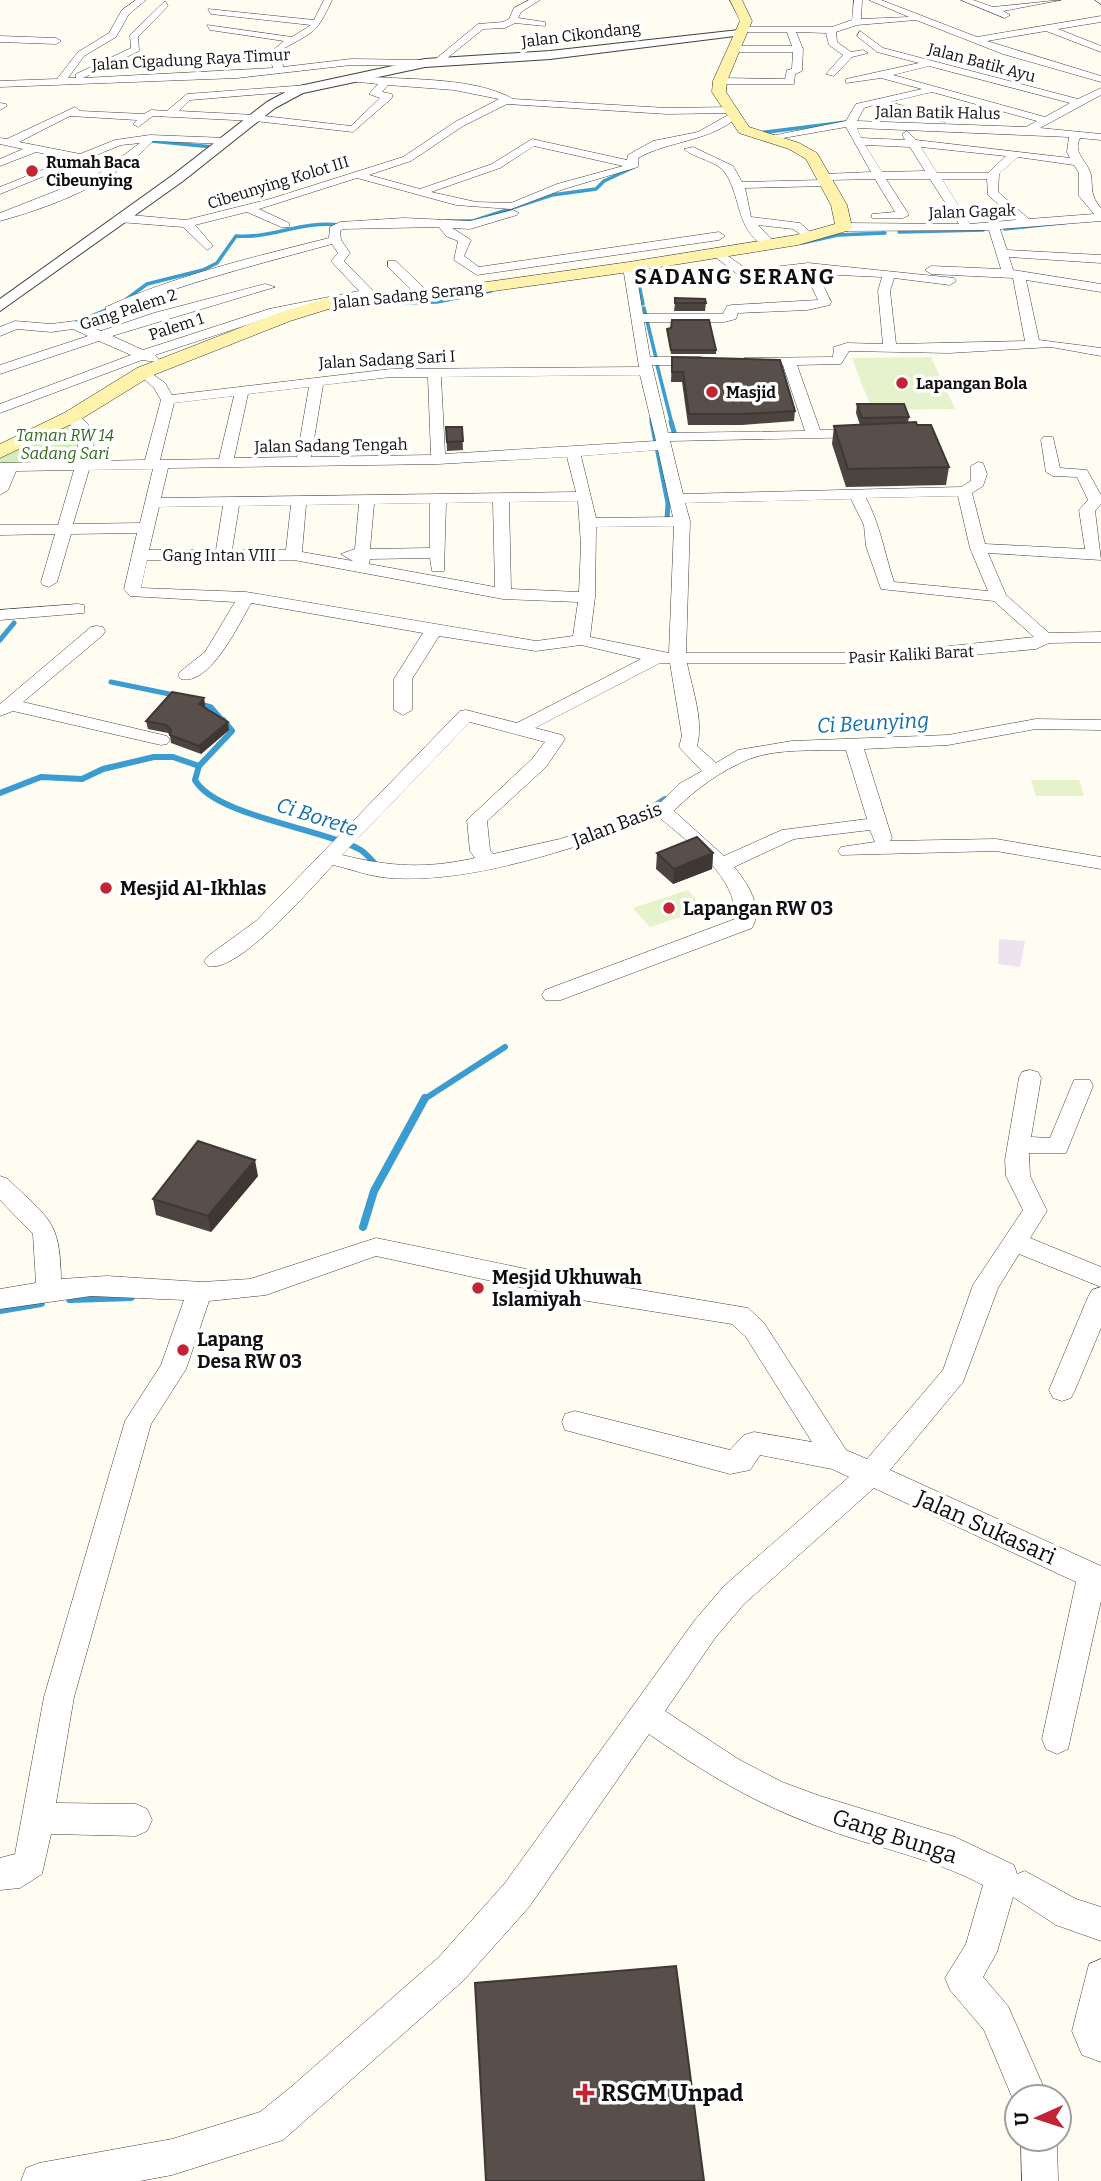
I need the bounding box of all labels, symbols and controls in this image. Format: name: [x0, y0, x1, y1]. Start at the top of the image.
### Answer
street label: Jalan Cikondang: [519, 18, 642, 51]
street label: Jalan Batik Ayu: [925, 39, 1038, 86]
street label: Jalan Cigadung Raya Timur: [90, 45, 291, 74]
street label: Jalan Batik Halus: [874, 102, 1001, 123]
street label: Cibeunying Kolot III: [205, 152, 351, 213]
place label: Rumah Baca Cibeunying: [46, 153, 140, 190]
marker: Rumah Baca Cibeunying: [24, 163, 40, 179]
street label: Jalan Gagak: [927, 200, 1016, 223]
district label: SADANG SERANG: [634, 264, 836, 290]
street label: Jalan Sadang Serang: [331, 278, 484, 313]
street label: Gang Palem 2: [77, 285, 179, 334]
street label: Palem 1: [146, 309, 206, 344]
street label: Jalan Sadang Sari I: [317, 346, 456, 373]
place label: Lapangan Bola: [916, 374, 1027, 393]
marker: Lapangan Bola: [894, 375, 910, 391]
place label: Masjid: [726, 383, 776, 402]
marker: Masjid: [704, 384, 720, 400]
park label: Taman RW 14 Sadang Sari: [16, 426, 114, 463]
street label: Jalan Sadang Tengah: [253, 435, 408, 456]
street label: Gang Intan VIII: [162, 546, 276, 565]
street label: Pasir Kaliki Barat: [848, 642, 975, 667]
water label: Ci Beunying: [816, 707, 930, 739]
water label: Ci Borete: [273, 792, 361, 842]
street label: Jalan Basis: [568, 797, 665, 852]
place label: Mesjid Al-Ikhlas: [120, 877, 266, 900]
marker: Mesjid Al-Ikhlas: [98, 880, 114, 896]
place label: Lapangan RW 03: [683, 897, 833, 920]
marker: Lapangan RW 03: [661, 900, 677, 916]
place label: Mesjid Ukhuwah Islamiyah: [492, 1266, 642, 1311]
marker: Mesjid Ukhuwah Islamiyah: [470, 1280, 486, 1296]
place label: Lapang Desa RW 03: [197, 1328, 302, 1373]
marker: Lapang Desa RW 03: [175, 1342, 191, 1358]
street label: Jalan Sukasari: [911, 1483, 1061, 1570]
street label: Gang Bunga: [829, 1803, 961, 1869]
place label: RSGM Unpad: [601, 2079, 744, 2107]
marker: RSGM Unpad: [575, 2083, 595, 2103]
north arrow: [1003, 2083, 1073, 2153]
text: U: [1010, 2111, 1033, 2127]

